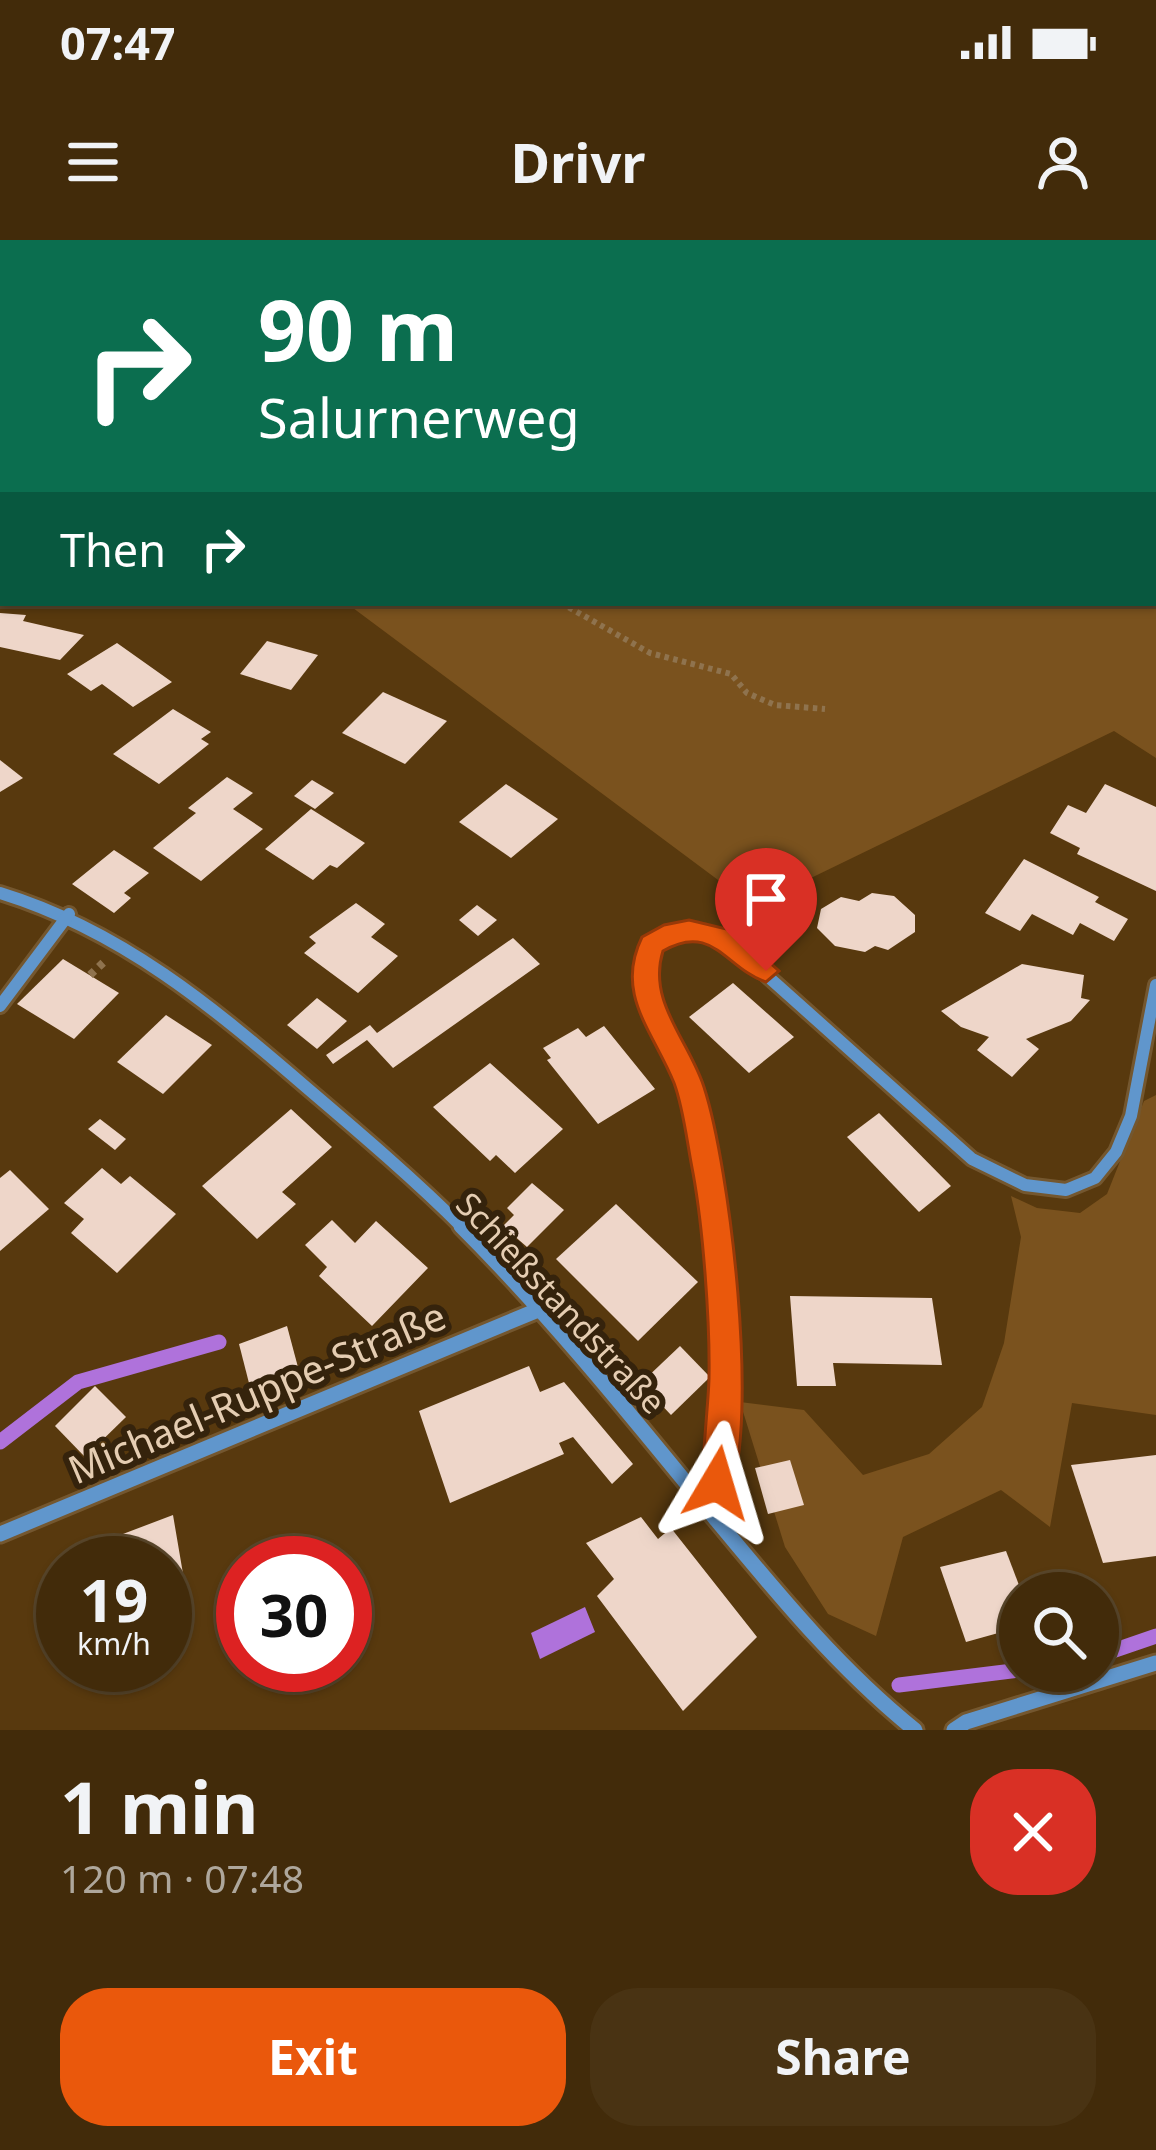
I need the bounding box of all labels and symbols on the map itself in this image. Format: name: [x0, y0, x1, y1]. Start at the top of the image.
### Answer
pin: [715, 848, 817, 971]
street label: Schießstandstraße: [447, 1182, 676, 1423]
street label: Michael-Ruppe-Straße: [60, 1288, 453, 1495]
position arrow: [654, 1420, 780, 1546]
speed limit sign: 30: [216, 1536, 372, 1692]

